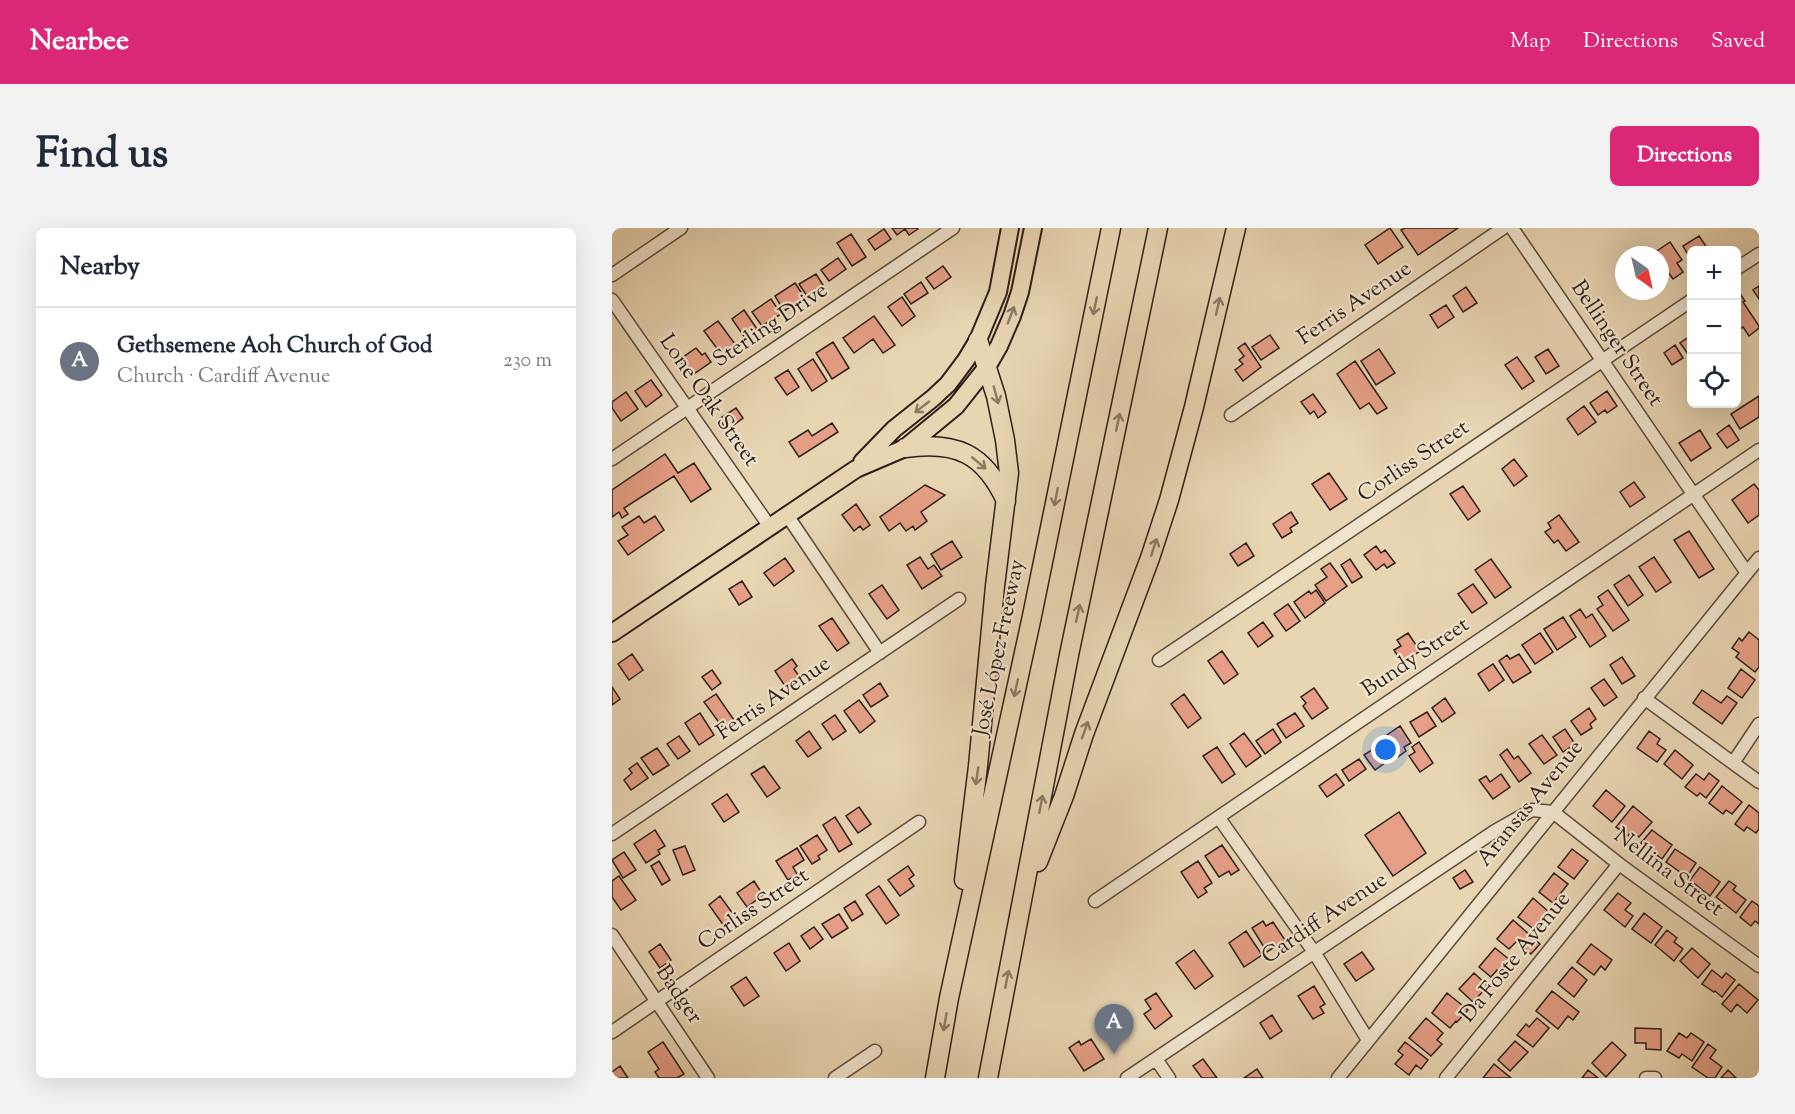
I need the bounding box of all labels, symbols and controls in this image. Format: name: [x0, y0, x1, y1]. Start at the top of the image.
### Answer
text: Nearbee: [30, 22, 129, 62]
text: Map: [1510, 27, 1550, 57]
text: Directions: [1583, 27, 1678, 57]
text: Saved: [1711, 27, 1765, 57]
text: Find us: [36, 126, 168, 186]
button: Directions: [1610, 126, 1759, 186]
north arrow: [1615, 246, 1669, 300]
map controls: [1687, 246, 1741, 408]
button: +: [1687, 246, 1741, 300]
text: Nearby: [60, 249, 140, 286]
street label: Ferris Avenue: [1291, 254, 1419, 354]
street label: Bellinger Street: [1562, 275, 1670, 414]
street label: Sterling Drive: [707, 276, 835, 376]
one-way arrow: [1089, 295, 1100, 315]
one-way arrow: [1212, 297, 1224, 316]
button: −: [1687, 300, 1741, 354]
one-way arrow: [1007, 307, 1018, 325]
street label: Lone Oak Street: [650, 328, 766, 474]
text: Gethsemene Aoh Church of God: [117, 331, 432, 363]
text: A: [71, 347, 88, 376]
text: 230 m: [503, 347, 552, 376]
button: locate: [1687, 354, 1741, 408]
text: Church · Cardiff Avenue: [117, 363, 330, 392]
one-way arrow: [990, 386, 1002, 405]
one-way arrow: [914, 400, 930, 413]
one-way arrow: [1113, 413, 1124, 432]
street label: Corliss Street: [1352, 413, 1477, 511]
one-way arrow: [971, 457, 987, 470]
one-way arrow: [1050, 486, 1061, 506]
one-way arrow: [1149, 538, 1160, 557]
street label: José López Freeway: [965, 557, 1034, 740]
one-way arrow: [1073, 604, 1084, 623]
street label: Bundy Street: [1356, 610, 1477, 706]
street label: Ferris Avenue: [710, 649, 838, 749]
one-way arrow: [1010, 678, 1022, 697]
one-way arrow: [1081, 721, 1092, 740]
street label: Aransas Avenue: [1470, 734, 1592, 874]
your location: [1371, 735, 1400, 764]
one-way arrow: [971, 766, 982, 786]
one-way arrow: [1036, 795, 1047, 815]
street label: Nellina Street: [1606, 821, 1730, 925]
street label: Corliss Street: [692, 861, 817, 959]
street label: Cardiff Avenue: [1256, 865, 1394, 973]
street label: Da Foste Avenue: [1453, 885, 1579, 1031]
street label: Badger: [647, 959, 709, 1031]
one-way arrow: [1002, 970, 1013, 990]
pin: A: [1094, 1004, 1134, 1054]
one-way arrow: [939, 1012, 950, 1031]

